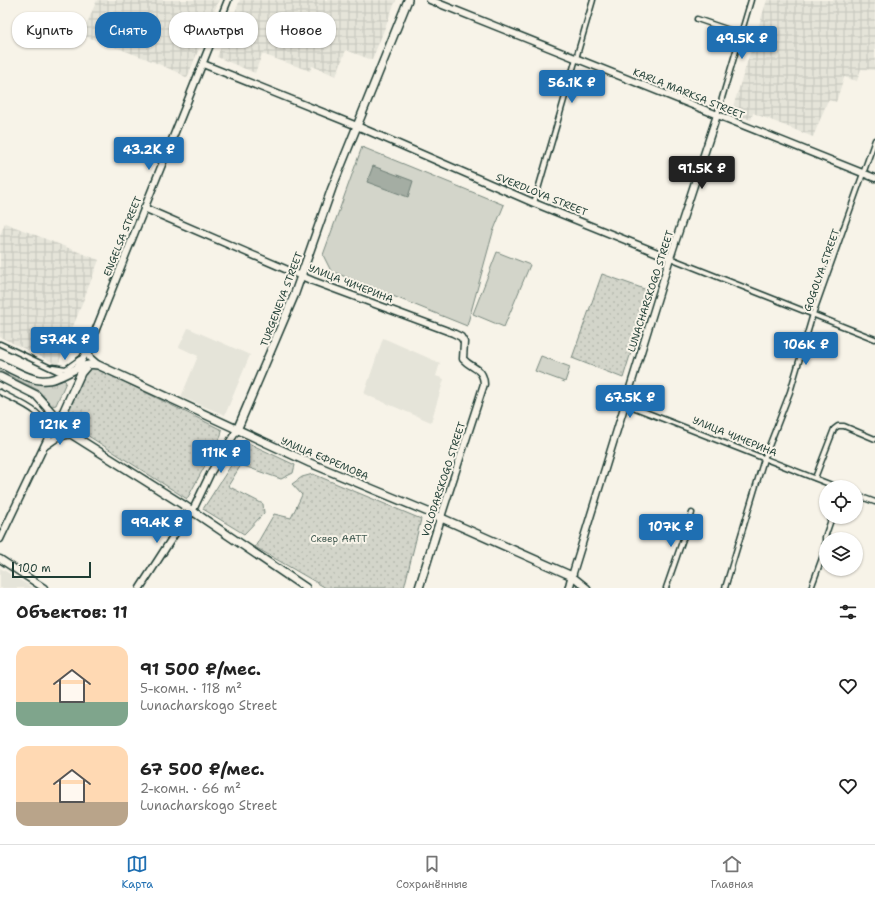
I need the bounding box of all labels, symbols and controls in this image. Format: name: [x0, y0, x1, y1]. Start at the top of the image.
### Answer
chip: Купить: [12, 12, 87, 48]
chip: Снять: [95, 12, 161, 48]
chip: Фильтры: [169, 12, 258, 48]
chip: Новое: [266, 12, 336, 48]
pin: 49.5K ₽: [705, 26, 779, 60]
text: 49.5K ₽: [716, 30, 768, 47]
street label: KARLA MARKSA STREET: [631, 65, 747, 122]
pin: 56.1K ₽: [535, 70, 609, 104]
text: 56.1K ₽: [548, 74, 596, 91]
pin: 43.2K ₽: [112, 137, 186, 171]
text: 43.2K ₽: [123, 141, 175, 158]
pin: 91.5K ₽: [665, 156, 739, 190]
text: 91.5K ₽: [678, 160, 726, 177]
street label: SVERDLOVA STREET: [494, 170, 590, 219]
street label: ENGELSA STREET: [100, 194, 144, 278]
street label: GOGOLYA STREET: [800, 227, 842, 313]
street label: LUNACHARSKOGO STREET: [625, 229, 676, 354]
street label: TURGENEVA STREET: [257, 250, 306, 348]
street label: УЛИЦА ЧИЧЕРИНА: [307, 261, 395, 306]
pin: 57.4K ₽: [28, 327, 102, 361]
text: 57.4K ₽: [40, 331, 90, 348]
pin: 106K ₽: [773, 332, 839, 366]
text: 106K ₽: [783, 336, 829, 353]
pin: 67.5K ₽: [593, 385, 667, 419]
text: 67.5K ₽: [605, 389, 655, 406]
pin: 121K ₽: [27, 412, 93, 446]
street label: УЛИЦА ЧИЧЕРИНА: [691, 414, 779, 459]
text: 121K ₽: [39, 416, 81, 433]
street label: VOLODARSKOGO STREET: [419, 420, 468, 538]
street label: УЛИЦА ЕФРЕМОВА: [279, 434, 371, 483]
pin: 111K ₽: [188, 440, 254, 474]
text: 111K ₽: [201, 444, 241, 461]
map controls: [819, 480, 863, 576]
button: locate: [819, 480, 863, 524]
pin: 99.4K ₽: [120, 510, 194, 544]
text: 99.4K ₽: [131, 514, 183, 531]
pin: 107K ₽: [638, 514, 704, 548]
text: 107K ₽: [648, 518, 694, 535]
park label: Сквер ААТТ: [310, 532, 368, 545]
button: layers: [819, 532, 863, 576]
scale bar: [12, 560, 91, 579]
text: 100 m: [18, 561, 51, 576]
text: Объектов: 11: [16, 601, 128, 623]
icon: filters: [837, 601, 859, 623]
text: 91 500 ₽/мес.: [140, 658, 261, 680]
icon: home: [48, 662, 96, 710]
icon: heart: [837, 675, 859, 697]
text: 5-комн. · 118 m²: [140, 680, 242, 697]
text: Lunacharskogo Street: [140, 697, 277, 714]
text: 67 500 ₽/мес.: [140, 758, 265, 780]
icon: home: [48, 762, 96, 810]
icon: heart: [837, 775, 859, 797]
text: 2-комн. · 66 m²: [140, 780, 241, 797]
text: Lunacharskogo Street: [140, 797, 277, 814]
tab: Карта: [122, 853, 153, 892]
tab: Сохранённые: [396, 853, 468, 892]
tab: Главная: [711, 853, 754, 892]

